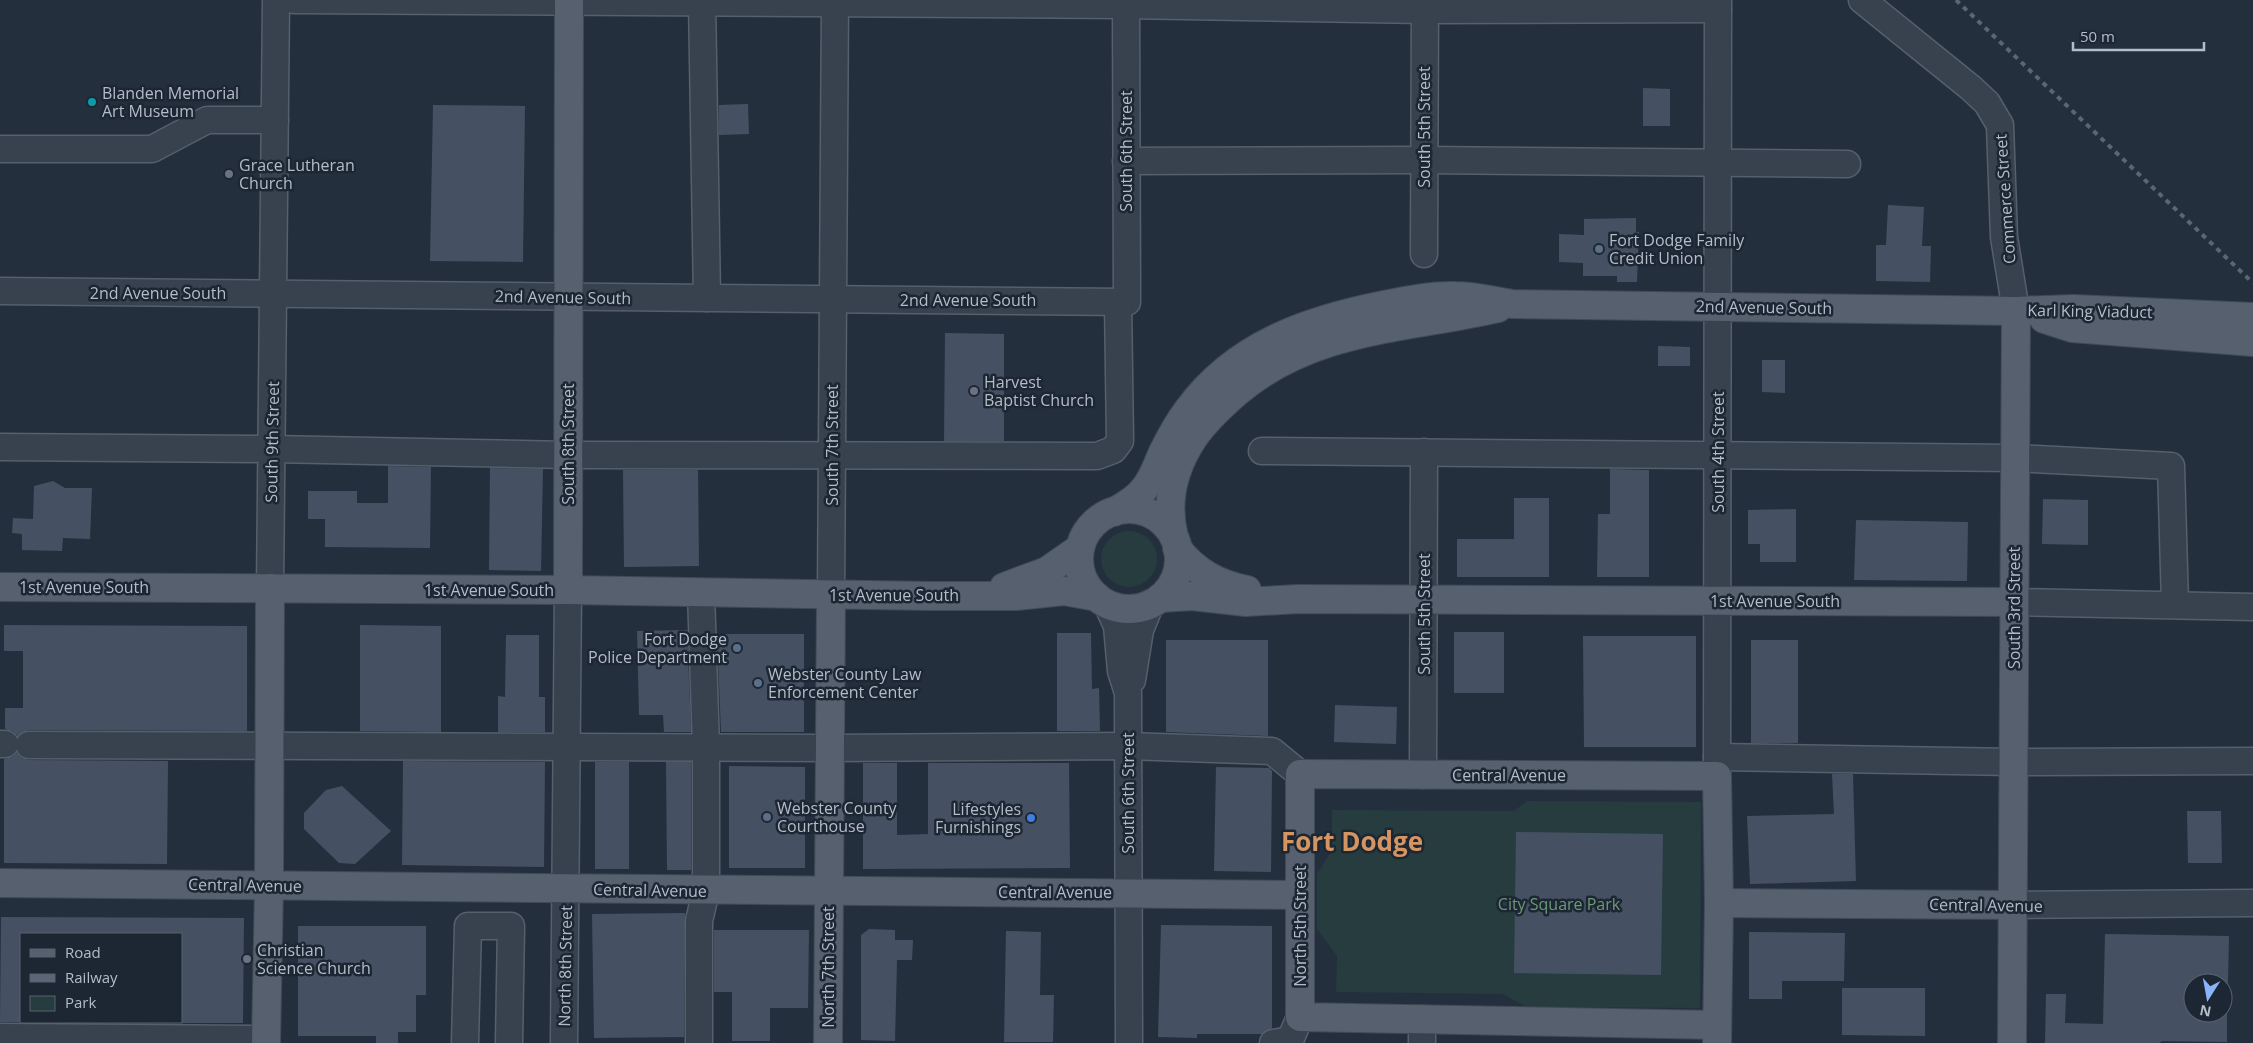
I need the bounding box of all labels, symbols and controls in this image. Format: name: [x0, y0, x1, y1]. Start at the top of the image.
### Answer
scale bar: [2073, 20, 2204, 52]
text: 50 m: [2080, 26, 2115, 46]
street label: South 5th Street: [1413, 66, 1435, 188]
place label: Blanden Memorial Art Museum: [102, 82, 239, 122]
street label: South 6th Street: [1115, 90, 1137, 212]
marker: Blanden Memorial Art Museum: [86, 96, 98, 108]
street label: Commerce Street: [1989, 133, 2021, 265]
place label: Grace Lutheran Church: [239, 154, 355, 194]
marker: Grace Lutheran Church: [223, 168, 235, 180]
place label: Fort Dodge Family Credit Union: [1609, 229, 1745, 269]
marker: Fort Dodge Family Credit Union: [1593, 243, 1605, 255]
street label: 2nd Avenue South: [90, 282, 226, 304]
street label: 2nd Avenue South: [495, 285, 631, 309]
street label: 2nd Avenue South: [900, 289, 1036, 311]
street label: 2nd Avenue South: [1696, 295, 1832, 319]
street label: Karl King Viaduct: [2027, 299, 2153, 323]
place label: Harvest Baptist Church: [984, 371, 1094, 411]
street label: South 9th Street: [260, 381, 284, 503]
street label: South 8th Street: [557, 383, 579, 505]
street label: South 7th Street: [821, 384, 843, 506]
marker: Harvest Baptist Church: [968, 385, 980, 397]
street label: South 4th Street: [1707, 391, 1729, 513]
street label: South 3rd Street: [2003, 547, 2025, 669]
street label: South 5th Street: [1413, 553, 1435, 675]
street label: 1st Avenue South: [19, 576, 149, 598]
street label: 1st Avenue South: [424, 579, 554, 601]
street label: 1st Avenue South: [829, 584, 959, 606]
street label: 1st Avenue South: [1710, 590, 1840, 612]
place label: Fort Dodge Police Department: [588, 628, 727, 668]
marker: Fort Dodge Police Department: [731, 642, 743, 654]
place label: Webster County Law Enforcement Center: [768, 663, 922, 703]
marker: Webster County Law Enforcement Center: [752, 677, 764, 689]
street label: South 6th Street: [1117, 732, 1139, 854]
street label: Central Avenue: [1452, 764, 1566, 786]
place label: Webster County Courthouse: [777, 797, 898, 837]
place label: Lifestyles Furnishings: [935, 798, 1021, 838]
marker: Webster County Courthouse: [761, 811, 773, 823]
marker: Lifestyles Furnishings: [1025, 812, 1037, 824]
district label: Fort Dodge: [1281, 823, 1423, 859]
street label: North 5th Street: [1289, 865, 1311, 987]
street label: Central Avenue: [188, 873, 302, 897]
street label: Central Avenue: [593, 878, 707, 902]
street label: Central Avenue: [998, 881, 1112, 903]
park label: City Square Park: [1498, 893, 1621, 915]
street label: Central Avenue: [1929, 893, 2043, 917]
street label: North 8th Street: [553, 905, 577, 1027]
street label: North 7th Street: [817, 906, 839, 1028]
legend: [20, 933, 182, 1023]
place label: Christian Science Church: [257, 939, 371, 979]
text: Road: [65, 942, 101, 962]
marker: Christian Science Church: [241, 953, 253, 965]
text: Railway: [65, 967, 118, 987]
north arrow: [2183, 973, 2233, 1023]
text: Park: [65, 992, 96, 1012]
text: N: [2198, 1001, 2213, 1022]

